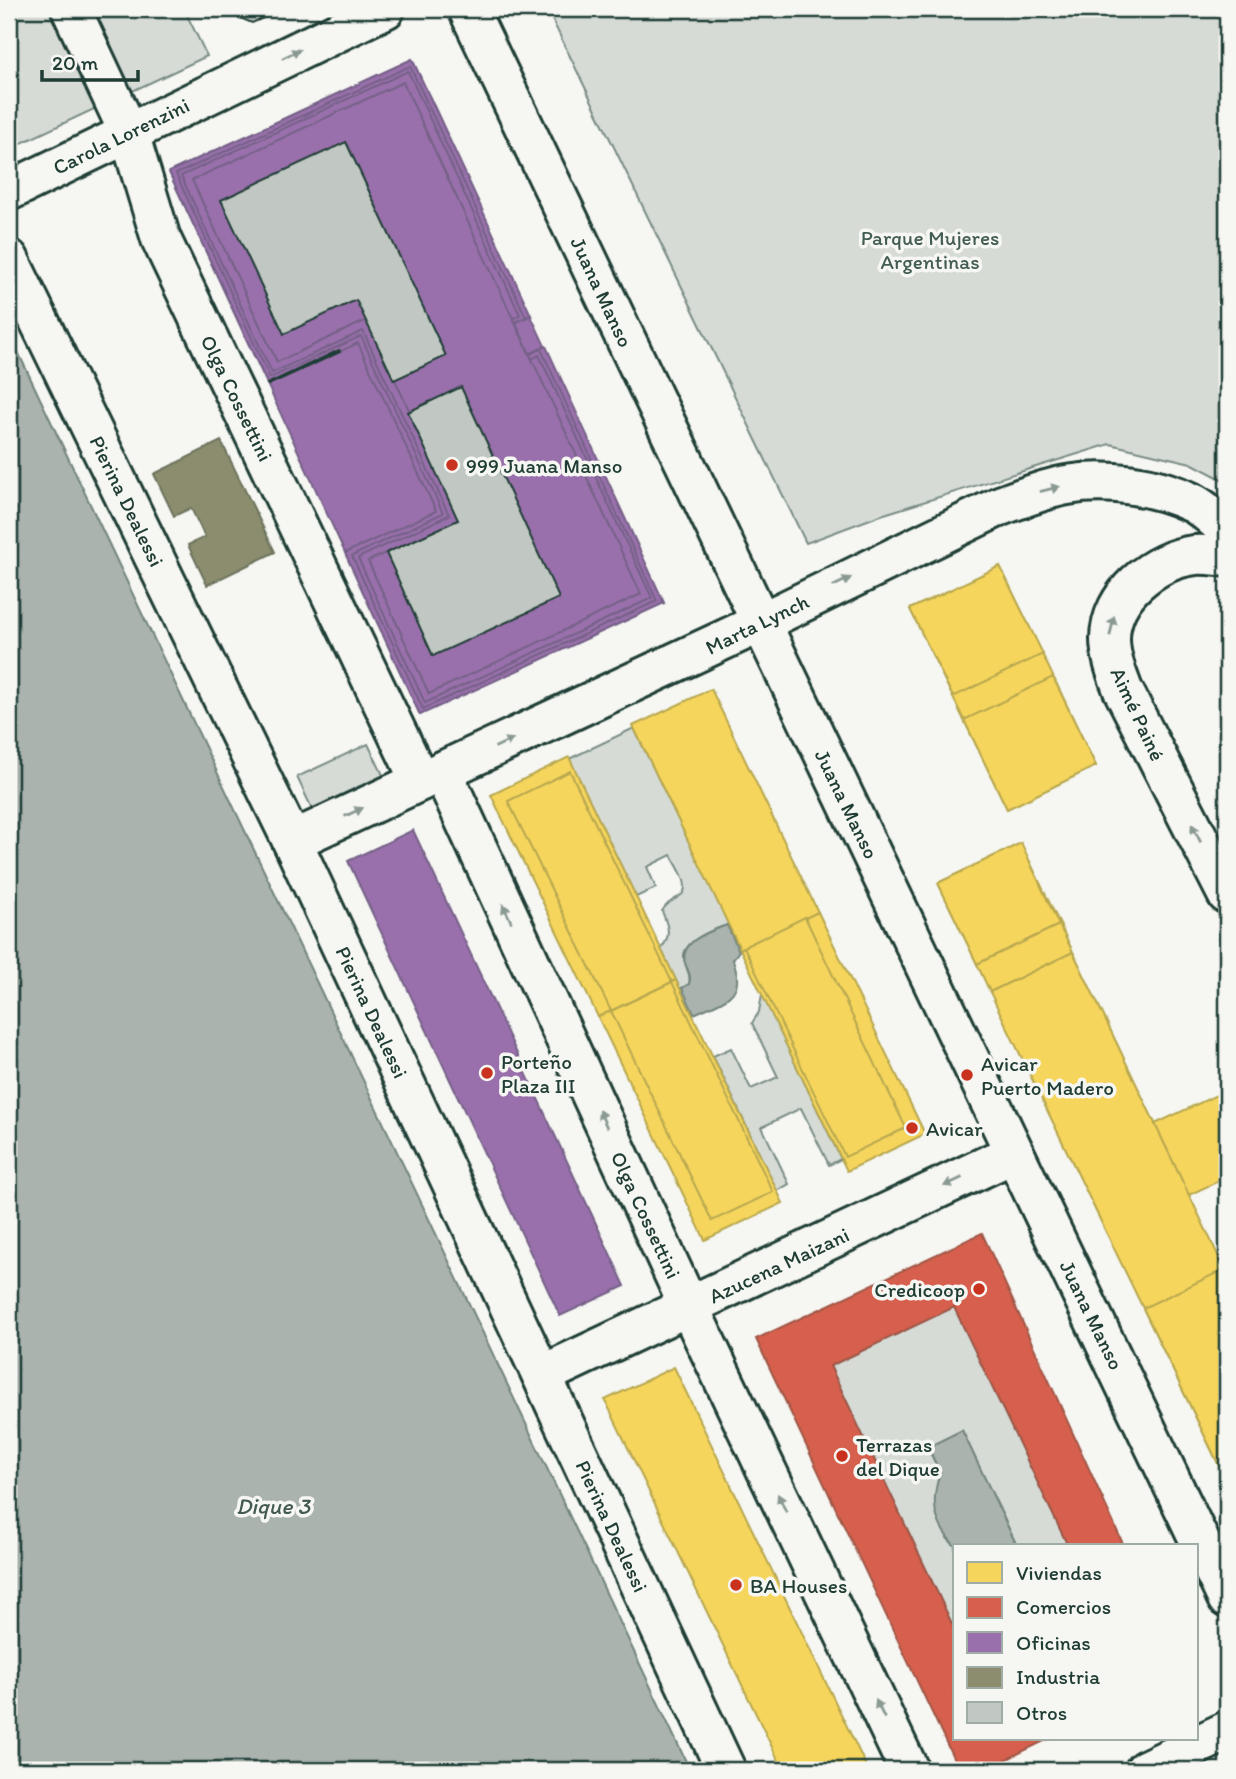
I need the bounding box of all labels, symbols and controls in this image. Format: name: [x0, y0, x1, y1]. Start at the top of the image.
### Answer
scale bar: [42, 38, 138, 82]
one-way arrow: [281, 49, 301, 60]
text: 20 m: [52, 50, 99, 75]
street label: Carola Lorenzini: [49, 92, 193, 180]
park label: Parque Mujeres Argentinas: [861, 225, 999, 274]
street label: Juana Manso: [566, 233, 638, 351]
street label: Olga Cossettini: [196, 331, 278, 465]
street label: Pierina Dealessi: [84, 431, 170, 571]
place label: 999 Juana Manso: [466, 453, 622, 478]
marker: 999 Juana Manso: [444, 457, 460, 473]
one-way arrow: [1039, 483, 1061, 494]
one-way arrow: [832, 576, 853, 587]
street label: Marta Lynch: [701, 588, 813, 660]
one-way arrow: [1107, 614, 1118, 636]
street label: Aimé Painé: [1106, 663, 1170, 765]
one-way arrow: [493, 737, 514, 748]
street label: Juana Manso: [810, 745, 884, 863]
one-way arrow: [344, 806, 364, 818]
one-way arrow: [1191, 823, 1202, 843]
one-way arrow: [501, 903, 513, 923]
street label: Pierina Dealessi: [331, 942, 413, 1082]
place label: Porteño Plaza III: [501, 1049, 576, 1098]
place label: Avicar Puerto Madero: [981, 1051, 1114, 1100]
marker: Porteño Plaza III: [479, 1065, 495, 1081]
marker: Avicar Puerto Madero: [959, 1067, 975, 1083]
one-way arrow: [597, 1109, 608, 1130]
place label: Avicar: [926, 1116, 983, 1141]
marker: Avicar: [904, 1120, 920, 1136]
street label: Olga Cossettini: [606, 1147, 686, 1283]
one-way arrow: [943, 1176, 963, 1188]
street label: Azucena Maizani: [705, 1222, 853, 1308]
street label: Juana Manso: [1055, 1256, 1129, 1374]
place label: Credicoop: [874, 1277, 965, 1302]
marker: Credicoop: [971, 1281, 987, 1297]
place label: Terrazas del Dique: [856, 1432, 940, 1481]
marker: Terrazas del Dique: [834, 1448, 850, 1464]
street label: Pierina Dealessi: [571, 1456, 653, 1596]
water label: Dique 3: [236, 1492, 312, 1520]
one-way arrow: [776, 1493, 788, 1513]
legend: [953, 1544, 1198, 1740]
text: Viviendas: [1016, 1560, 1102, 1585]
place label: BA Houses: [750, 1573, 847, 1598]
marker: BA Houses: [728, 1577, 744, 1593]
text: Comercios: [1016, 1594, 1111, 1619]
text: Oficinas: [1016, 1630, 1091, 1655]
text: Industria: [1016, 1664, 1100, 1689]
one-way arrow: [874, 1699, 885, 1719]
text: Otros: [1016, 1700, 1067, 1725]

